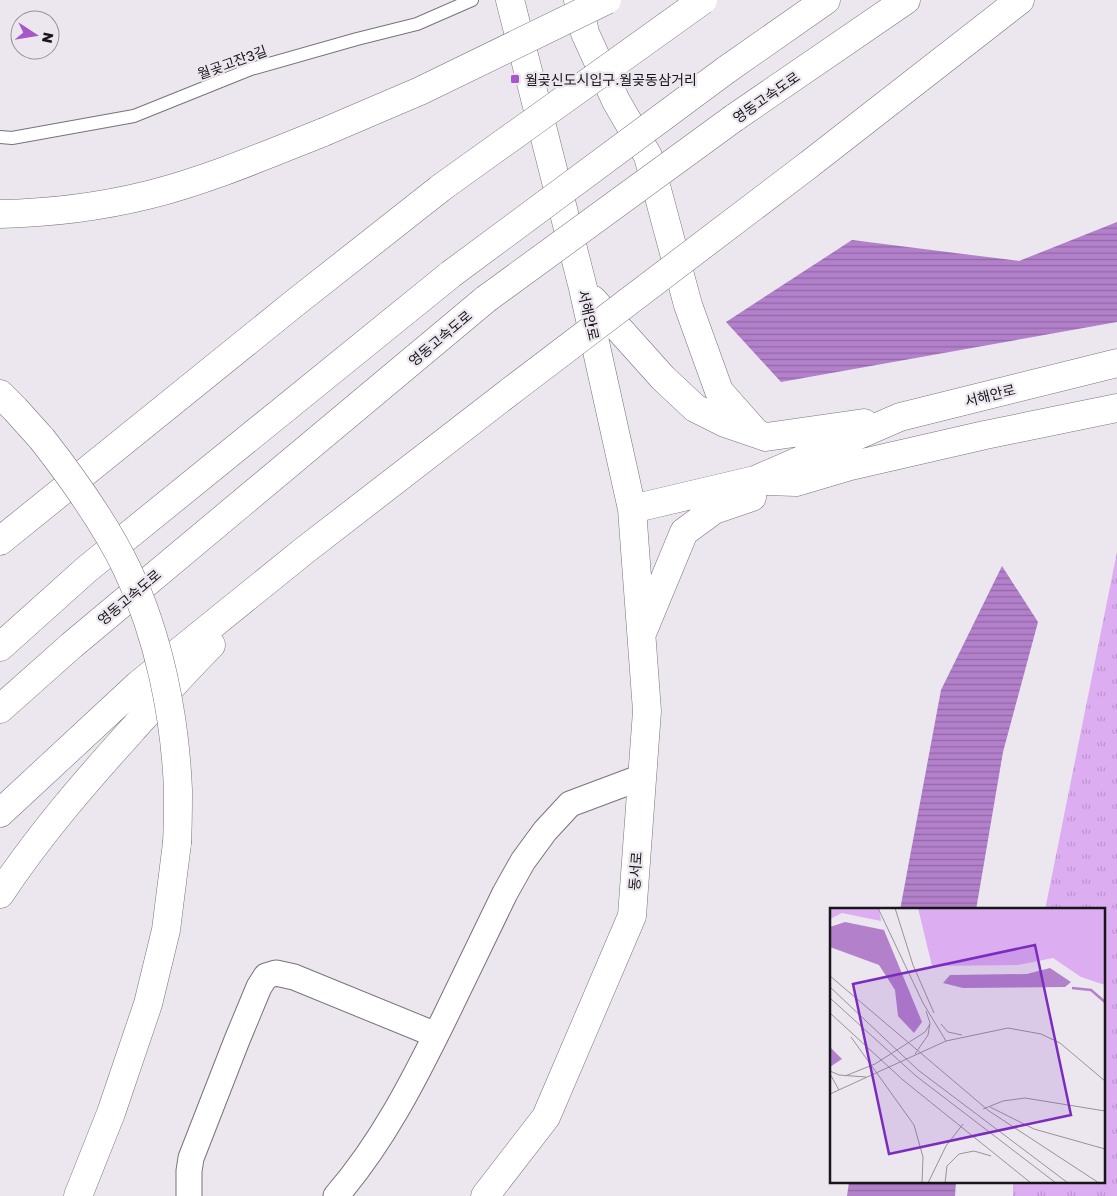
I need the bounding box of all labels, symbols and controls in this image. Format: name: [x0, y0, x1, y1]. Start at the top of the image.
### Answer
north arrow: [10, 10, 60, 60]
text: N: [39, 31, 58, 45]
street label: 월곶고잔3길: [195, 42, 269, 82]
street label: 영동고속도로: [729, 68, 803, 126]
place label: 월곶신도시입구.월곶동삼거리: [525, 71, 697, 88]
marker: 월곶신도시입구.월곶동삼거리: [509, 73, 521, 85]
street label: 서해안로: [575, 288, 603, 342]
street label: 영동고속도로: [405, 307, 475, 369]
street label: 서해안로: [963, 380, 1017, 409]
street label: 영동고속도로: [94, 566, 164, 628]
street label: 동서로: [625, 851, 645, 891]
inset map: [830, 908, 1104, 1184]

